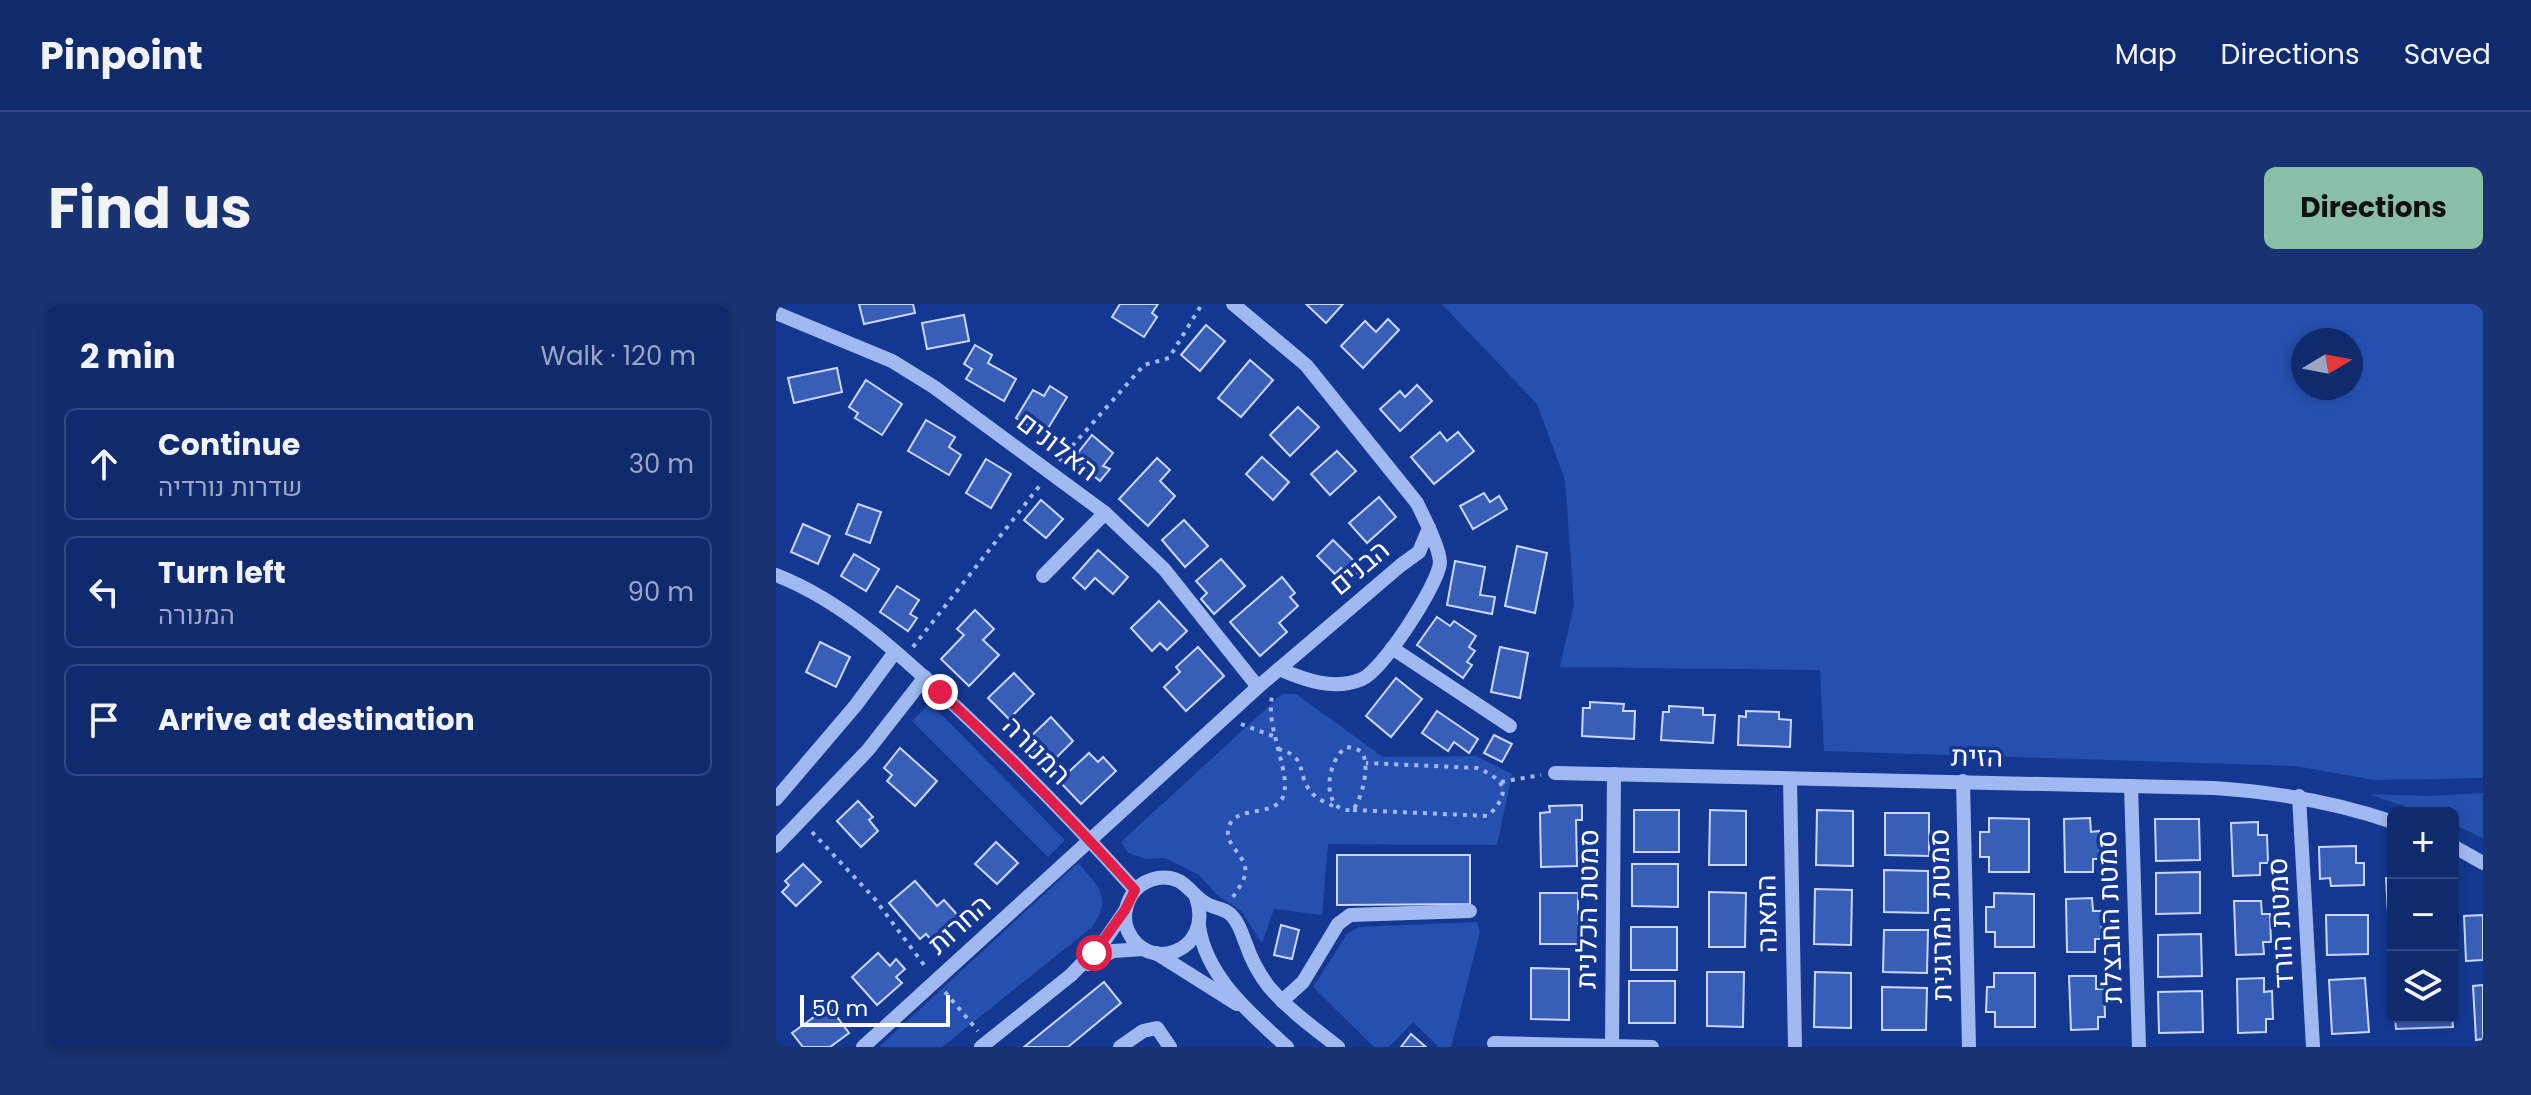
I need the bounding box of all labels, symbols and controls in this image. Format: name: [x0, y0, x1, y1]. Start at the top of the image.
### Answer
text: Pinpoint: [40, 29, 203, 82]
text: Map: [2115, 35, 2177, 74]
text: Directions: [2221, 35, 2360, 74]
text: Saved: [2404, 35, 2491, 74]
button: Directions: [2264, 167, 2483, 249]
text: Find us: [48, 169, 252, 248]
north arrow: [2291, 328, 2363, 400]
text: 2 min: [80, 332, 176, 380]
text: Walk · 120 m: [541, 338, 696, 374]
street label: האלונים: [1009, 403, 1107, 490]
text: Continue: [158, 423, 300, 466]
icon: ahead: [82, 442, 126, 486]
text: 30 m: [629, 446, 694, 482]
text: שדרות נורדיה: [158, 469, 302, 505]
street label: הבנים: [1321, 531, 1398, 604]
text: Turn left: [158, 551, 286, 594]
icon: left: [82, 570, 126, 614]
text: 90 m: [628, 574, 694, 610]
text: המנורה: [158, 597, 235, 633]
route end: [922, 674, 958, 710]
icon: arrive: [82, 698, 126, 742]
text: Arrive at destination: [158, 698, 475, 741]
street label: המנורה: [994, 707, 1080, 793]
street label: הזית: [1951, 737, 2003, 776]
map controls: [2387, 807, 2459, 1023]
button: +: [2387, 807, 2459, 879]
street label: סמטת המרגנית: [1919, 828, 1962, 1002]
street label: סמטת הכלנית: [1567, 829, 1608, 989]
street label: סמטת החבצלת: [2087, 830, 2132, 1004]
street label: סמטת הורד: [2258, 857, 2303, 989]
street label: התאנה: [1746, 874, 1787, 954]
button: −: [2387, 879, 2459, 951]
street label: החרות: [919, 885, 999, 963]
route start: [1076, 935, 1112, 971]
button: layers: [2387, 951, 2459, 1023]
scale bar: [800, 991, 950, 1027]
text: 50 m: [812, 993, 868, 1024]

